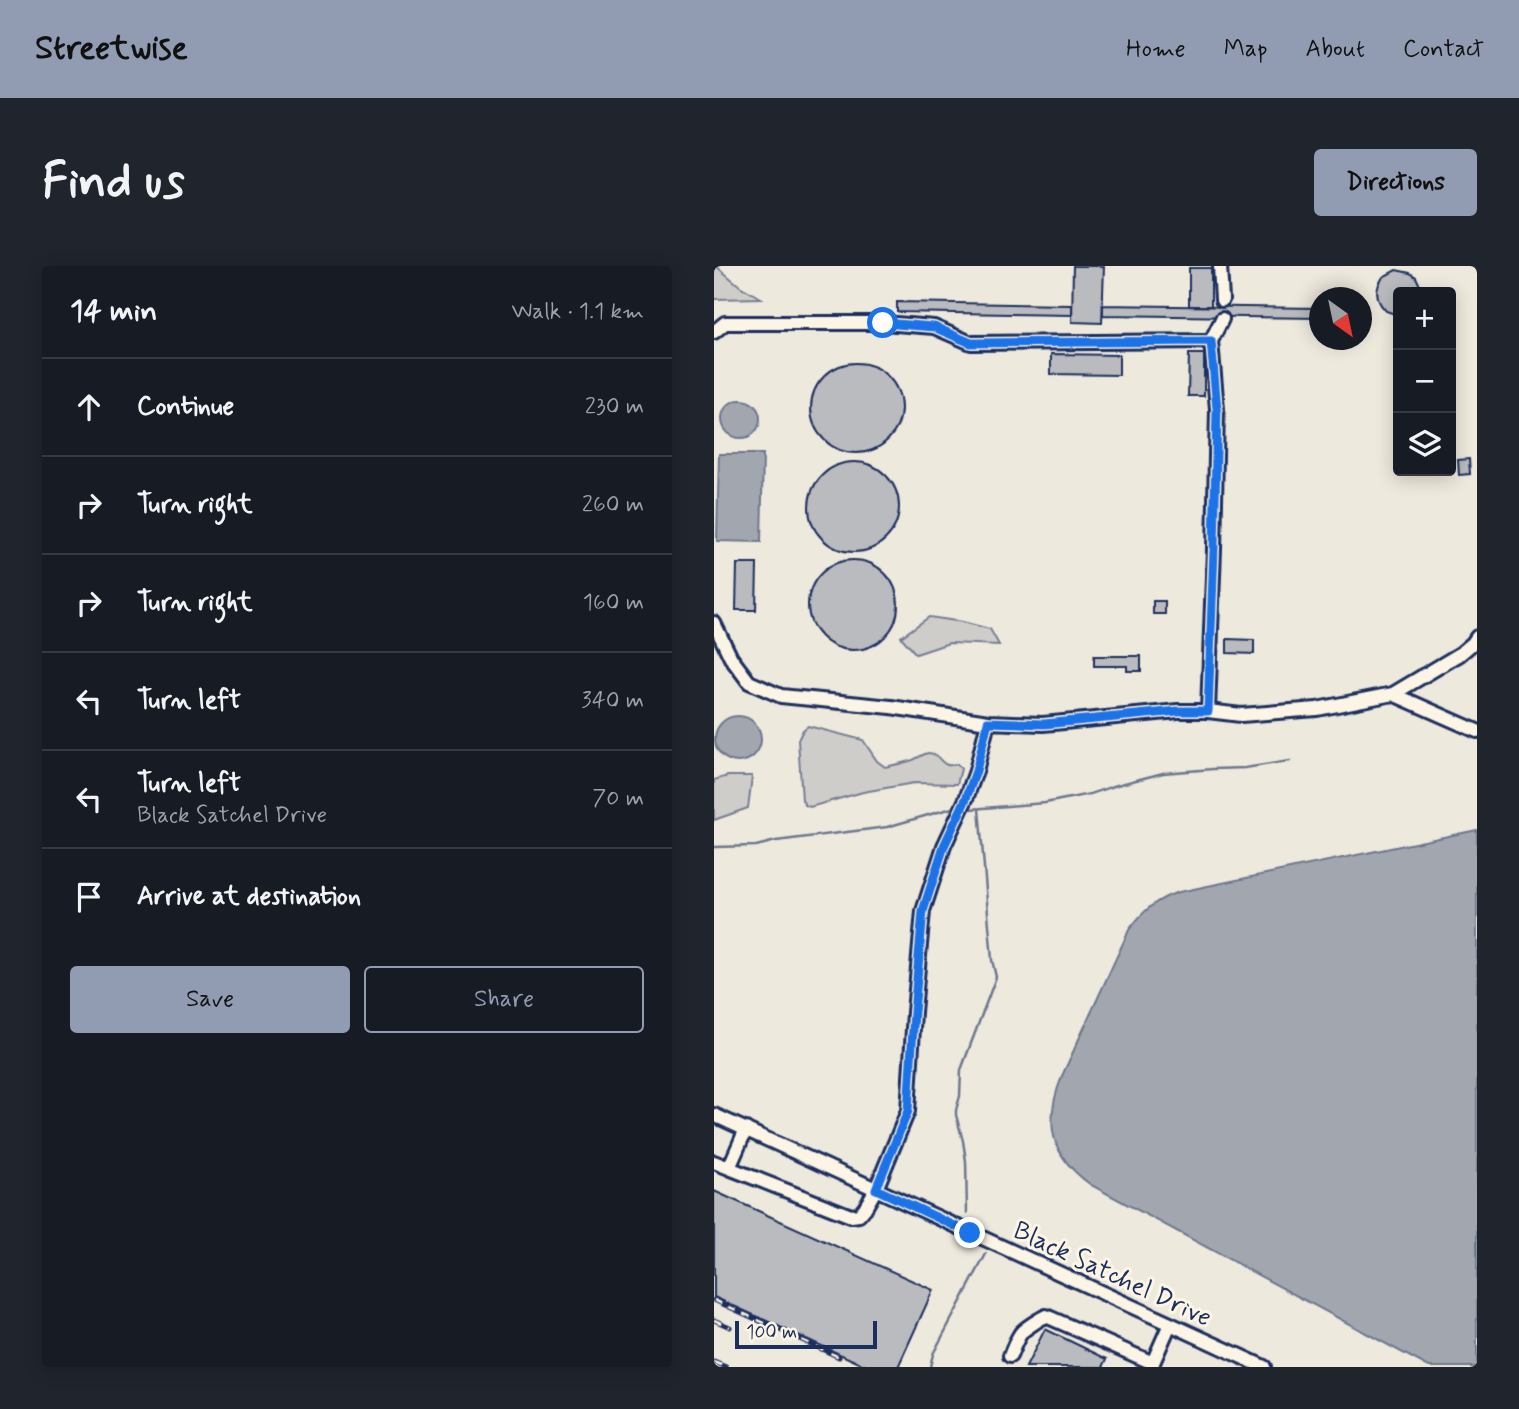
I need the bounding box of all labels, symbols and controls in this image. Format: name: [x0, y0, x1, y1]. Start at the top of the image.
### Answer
text: Streetwise: [35, 27, 188, 71]
text: Home: [1126, 34, 1186, 65]
text: Map: [1224, 34, 1268, 65]
text: About: [1306, 34, 1365, 65]
text: Contact: [1403, 34, 1484, 65]
button: Directions: [1314, 149, 1477, 216]
text: Find us: [42, 150, 185, 215]
north arrow: [1309, 287, 1372, 350]
map controls: [1393, 287, 1456, 476]
button: +: [1393, 287, 1456, 350]
text: 14 min: [70, 292, 157, 331]
text: Walk · 1.1 km: [511, 297, 644, 327]
route start: [867, 307, 898, 338]
button: −: [1393, 350, 1456, 413]
icon: ahead: [70, 388, 108, 426]
text: Continue: [137, 390, 234, 424]
text: 230 m: [585, 392, 644, 422]
button: layers: [1393, 413, 1456, 476]
icon: right: [70, 486, 108, 524]
text: Turn right: [137, 488, 253, 522]
text: 260 m: [582, 490, 644, 520]
icon: right: [70, 584, 108, 622]
text: Turn right: [137, 586, 253, 620]
text: 160 m: [583, 588, 644, 618]
icon: left: [70, 682, 108, 720]
text: Turn left: [137, 684, 241, 718]
text: 340 m: [581, 686, 644, 716]
text: Turn left: [137, 767, 241, 801]
icon: left: [70, 780, 108, 818]
text: 70 m: [592, 784, 644, 814]
text: Black Satchel Drive: [137, 801, 327, 831]
icon: arrive: [70, 878, 108, 916]
text: Arrive at destination: [137, 880, 361, 914]
button: Save: [70, 966, 350, 1033]
button: Share: [364, 966, 644, 1033]
street label: Black Satchel Drive: [1008, 1214, 1217, 1336]
route end: [954, 1217, 985, 1248]
scale bar: [735, 1318, 877, 1350]
text: 100 m: [746, 1320, 797, 1345]

